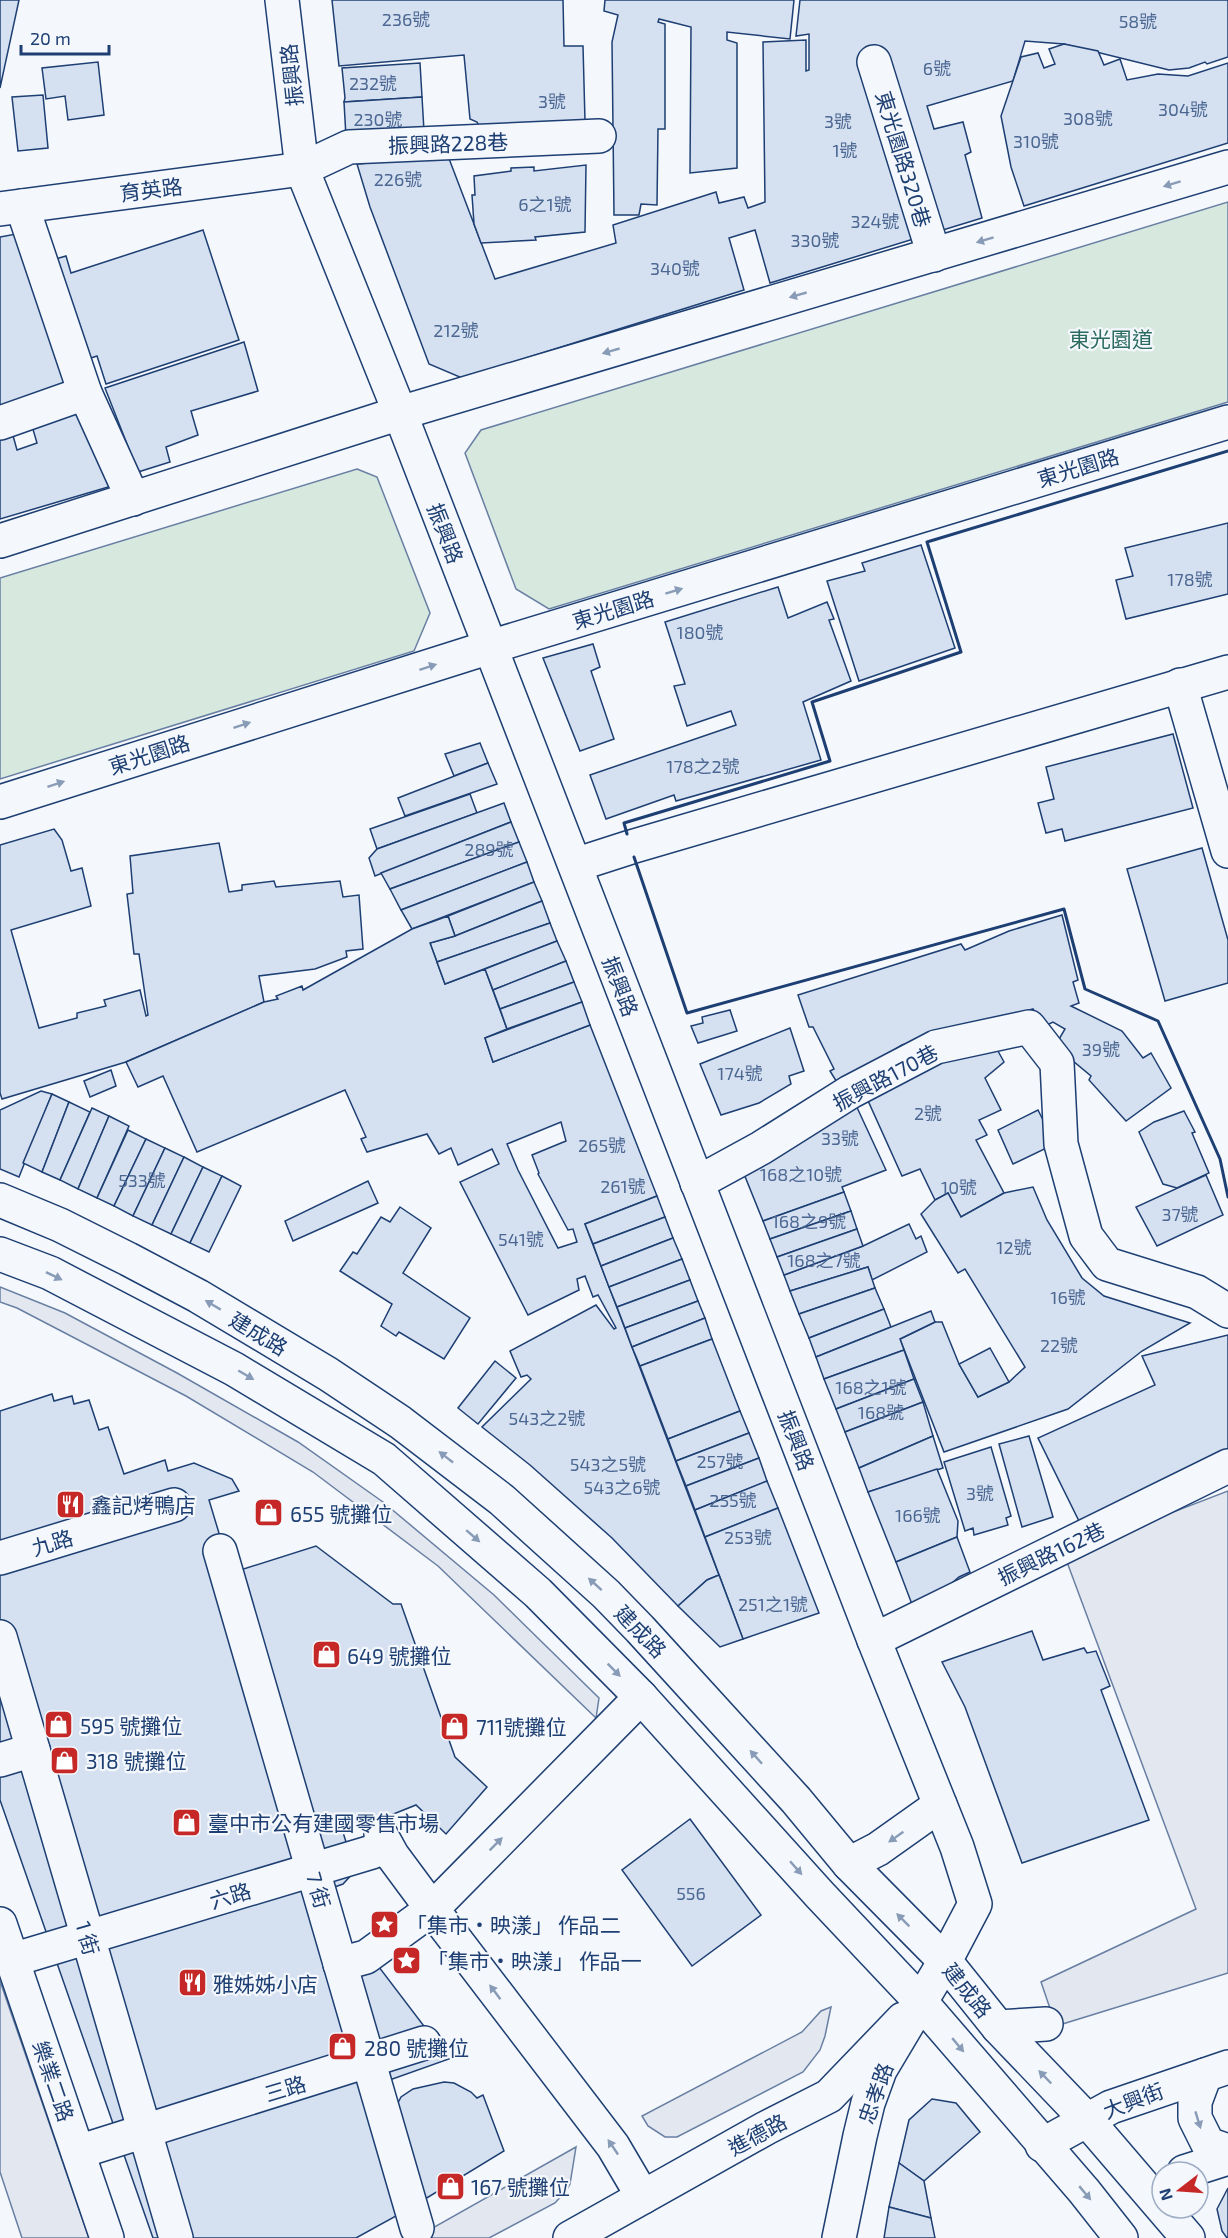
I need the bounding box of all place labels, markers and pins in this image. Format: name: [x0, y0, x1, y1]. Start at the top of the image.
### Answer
restaurant icon: 鑫記烤鴨店: [54, 1488, 86, 1520]
place label: 鑫記烤鴨店: [91, 1492, 196, 1517]
shop icon: 655 號攤位: [253, 1497, 285, 1529]
place label: 655 號攤位: [290, 1501, 392, 1526]
shop icon: 649 號攤位: [310, 1639, 342, 1671]
place label: 649 號攤位: [347, 1643, 452, 1668]
shop icon: 595 號攤位: [43, 1709, 75, 1741]
shop icon: 711號攤位: [439, 1710, 471, 1742]
place label: 595 號攤位: [80, 1713, 182, 1738]
place label: 711號攤位: [476, 1714, 566, 1739]
shop icon: 318 號攤位: [49, 1744, 81, 1776]
place label: 318 號攤位: [86, 1748, 186, 1773]
shop icon: 臺中市公有建國零售市場: [171, 1806, 203, 1838]
place label: 臺中市公有建國零售市場: [208, 1810, 439, 1835]
place icon: 「集市‧映漾」 作品二: [369, 1908, 401, 1940]
place label: 「集市‧映漾」 作品二: [406, 1912, 621, 1937]
place icon: 「集市‧映漾」 作品一: [390, 1944, 422, 1976]
place label: 「集市‧映漾」 作品一: [427, 1948, 642, 1973]
restaurant icon: 雅姊姊小店: [176, 1967, 208, 1999]
place label: 雅姊姊小店: [213, 1971, 318, 1996]
shop icon: 280 號攤位: [327, 2031, 359, 2063]
place label: 280 號攤位: [364, 2035, 469, 2060]
shop icon: 167 號攤位: [434, 2170, 466, 2202]
place label: 167 號攤位: [471, 2174, 570, 2199]

